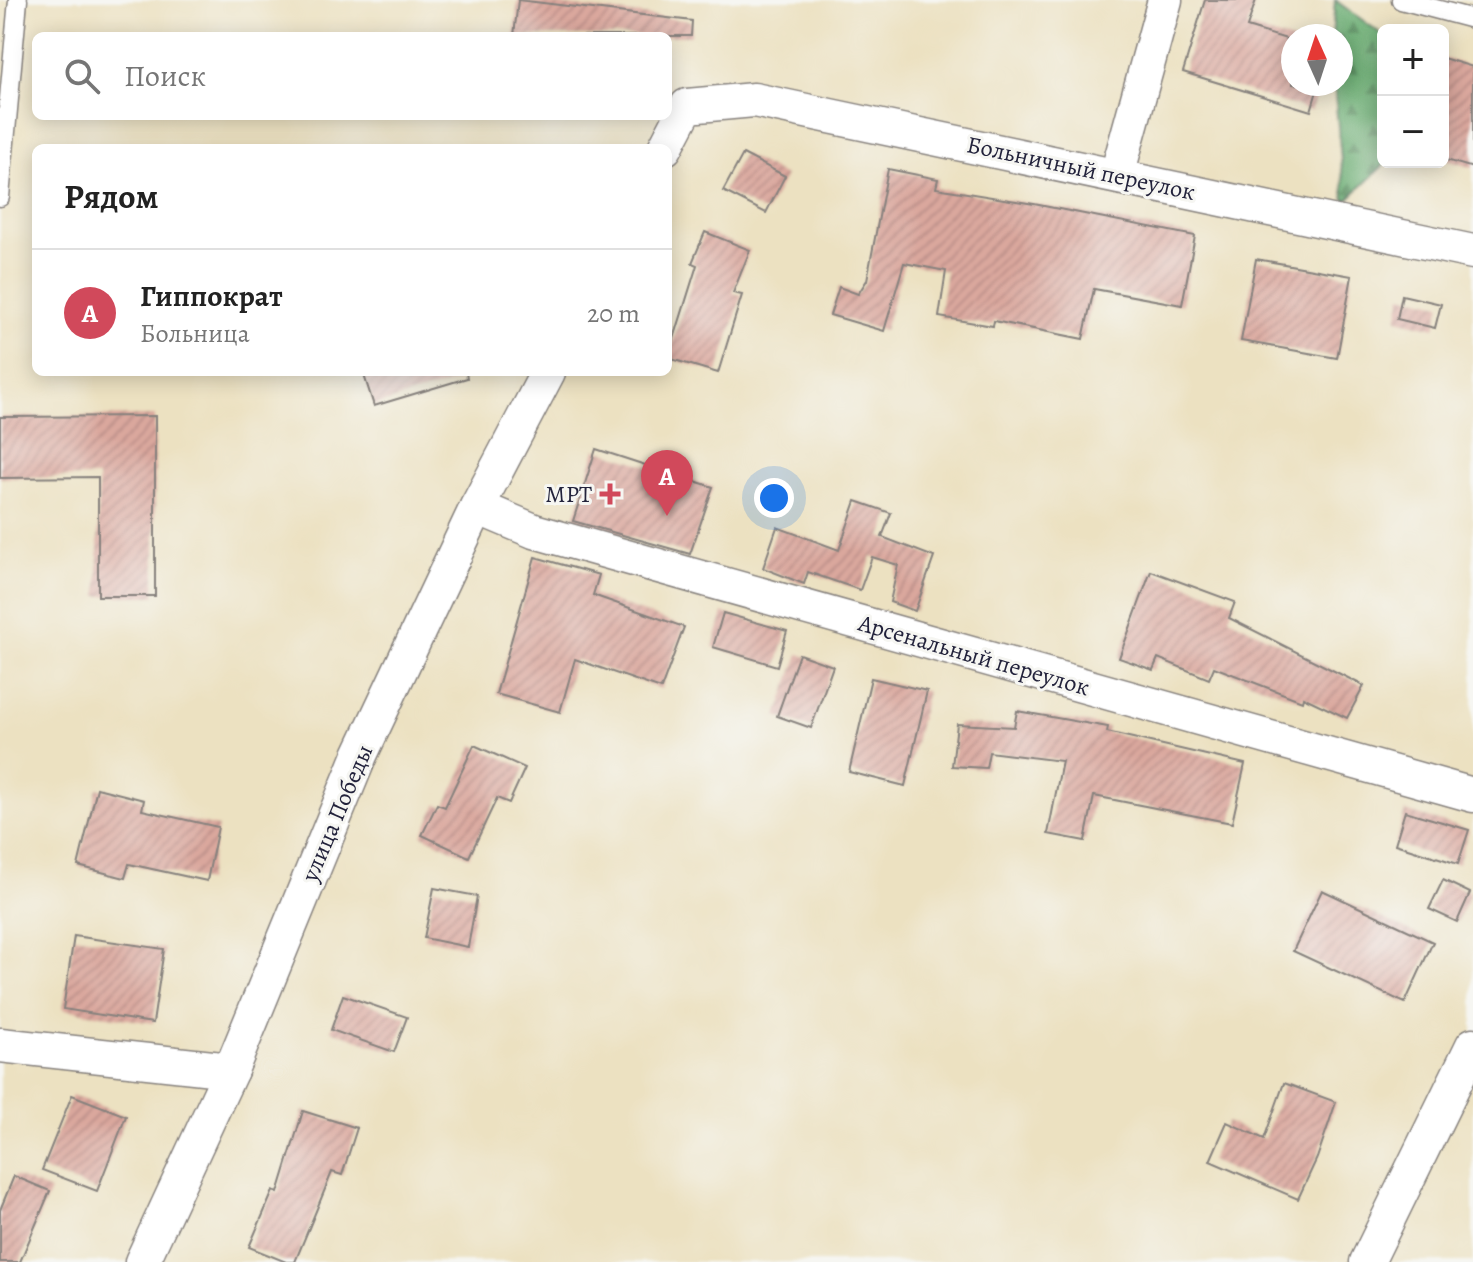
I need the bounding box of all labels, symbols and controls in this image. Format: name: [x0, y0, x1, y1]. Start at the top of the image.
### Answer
north arrow: [1281, 24, 1353, 96]
map controls: [1377, 24, 1449, 168]
button: +: [1377, 24, 1449, 96]
search box: [32, 32, 672, 120]
icon: search: [60, 54, 104, 98]
text: Поиск: [124, 56, 206, 96]
button: −: [1377, 96, 1449, 168]
street label: Больничный переулок: [964, 128, 1198, 208]
text: Рядом: [64, 173, 158, 220]
text: Гиппократ: [140, 276, 283, 316]
text: A: [82, 296, 98, 331]
text: 20 m: [587, 296, 640, 331]
text: Больница: [140, 316, 250, 351]
pin: A: [641, 450, 693, 516]
place label: МРТ: [545, 478, 592, 510]
your location: [754, 478, 794, 518]
marker: МРТ: [599, 483, 621, 505]
street label: Арсенальный переулок: [854, 606, 1093, 703]
street label: улица Победы: [293, 740, 380, 887]

